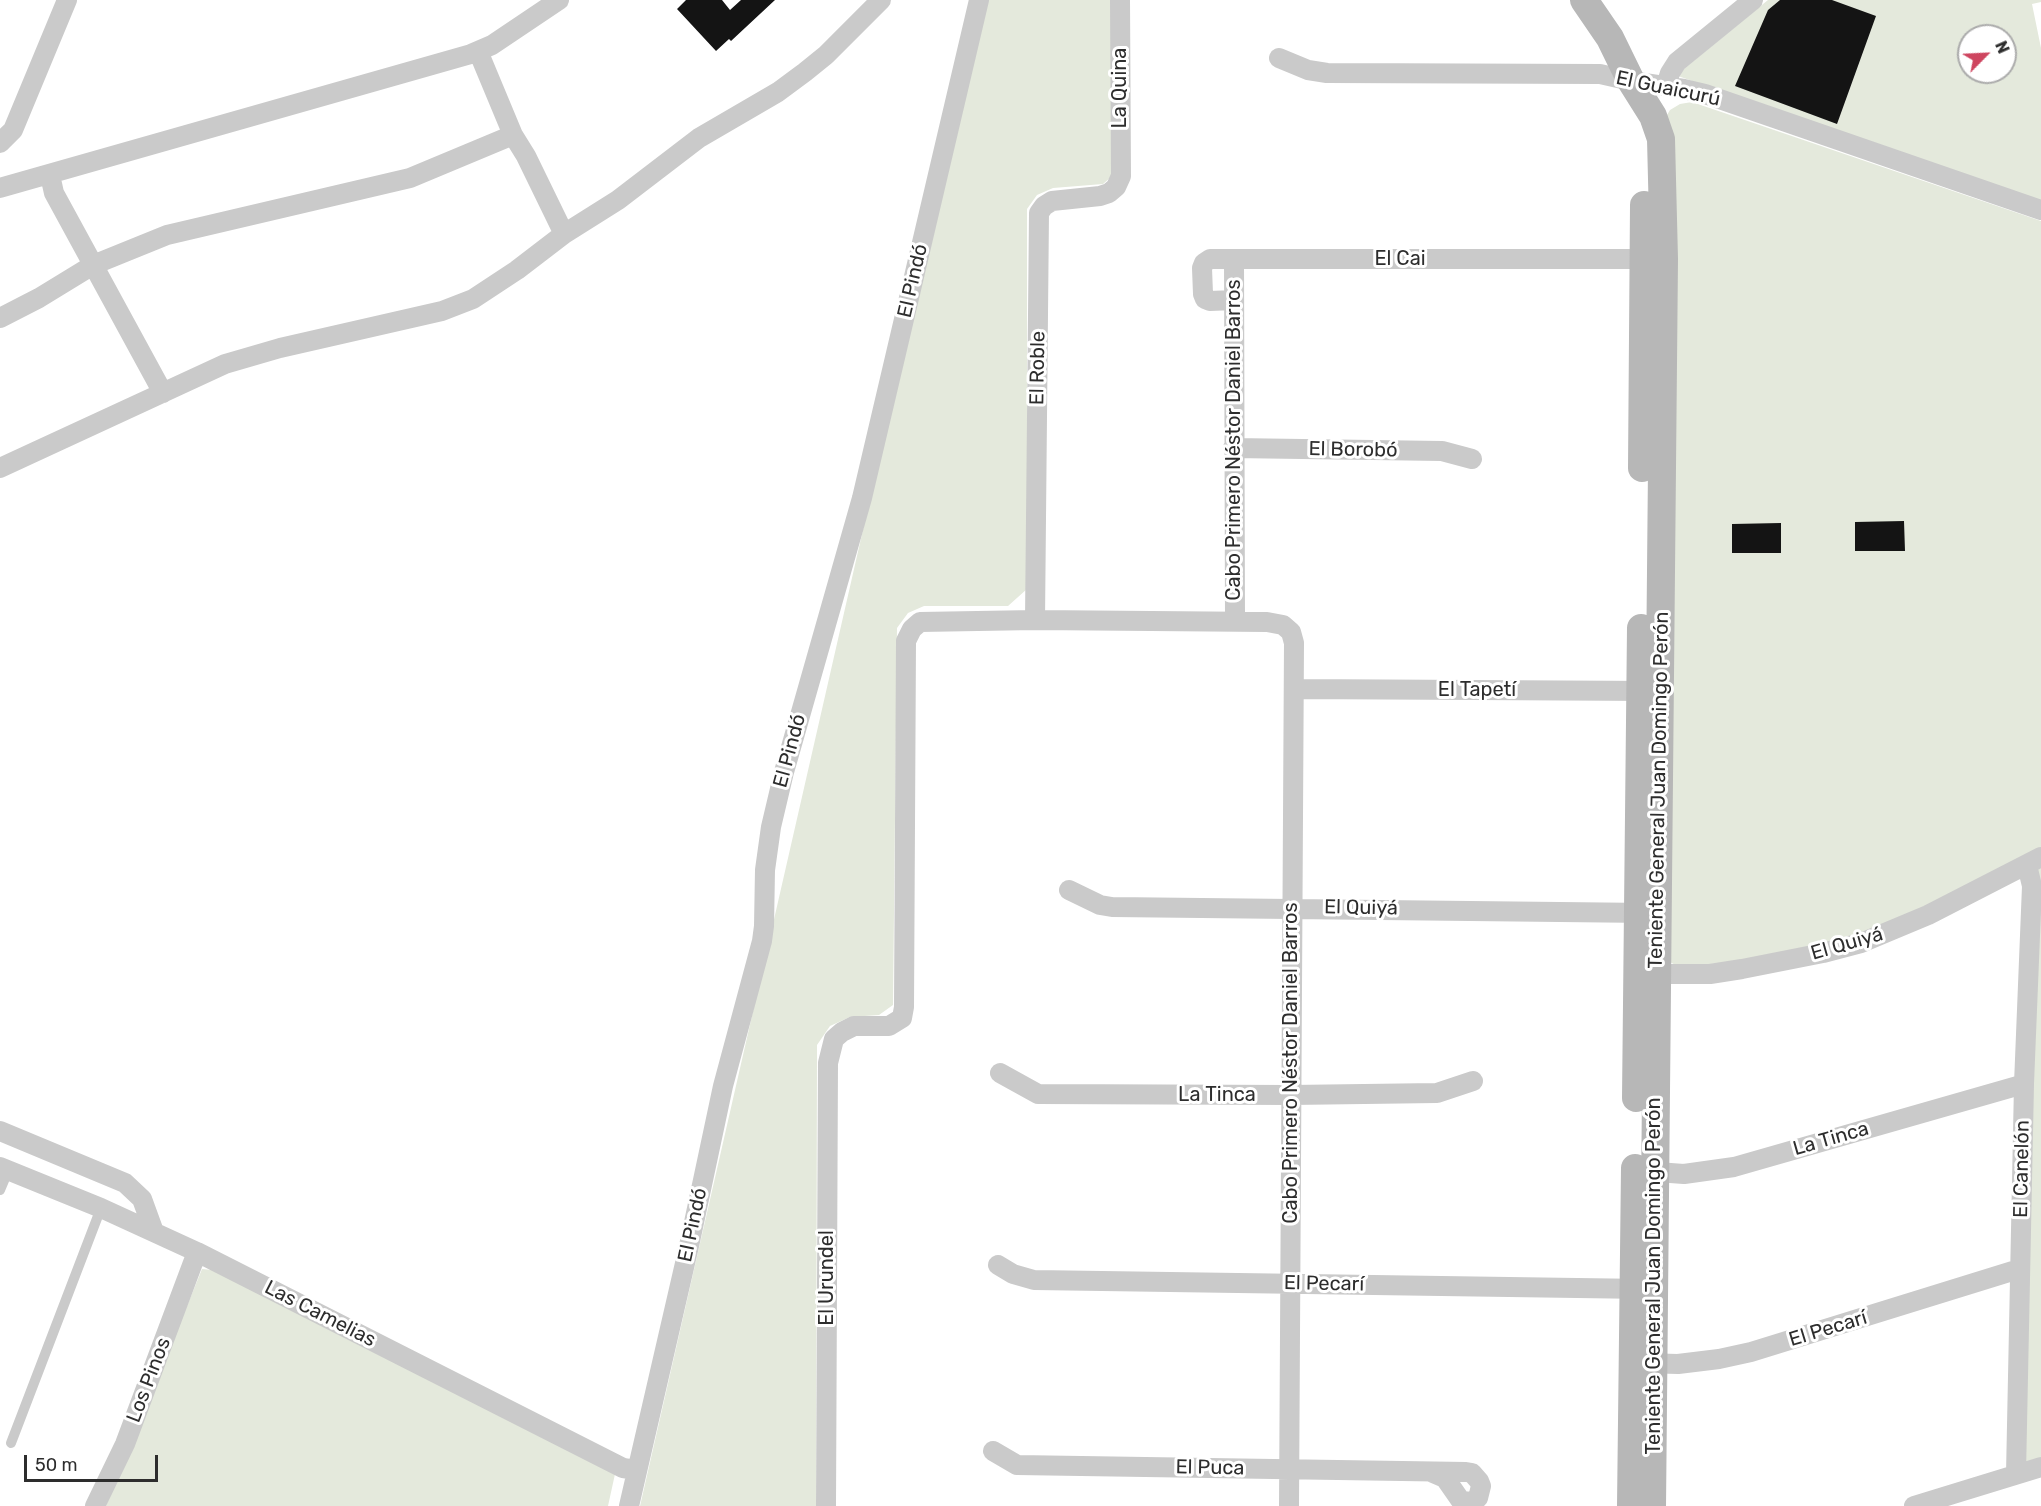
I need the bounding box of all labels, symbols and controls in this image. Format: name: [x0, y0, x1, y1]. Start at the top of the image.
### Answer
north arrow: [1957, 24, 2017, 84]
text: N: [1991, 38, 2013, 56]
street label: La Quina: [1108, 48, 1132, 128]
street label: El Guaicurú: [1614, 66, 1722, 112]
street label: El Pindó: [893, 242, 933, 320]
street label: El Cai: [1374, 247, 1426, 271]
street label: Cabo Primero Néstor Daniel Barros: [1222, 279, 1246, 601]
street label: El Roble: [1025, 331, 1051, 405]
street label: El Borobó: [1308, 437, 1398, 463]
street label: Teniente General Juan Domingo Perón: [1644, 611, 1674, 969]
street label: El Tapetí: [1438, 678, 1516, 702]
street label: El Pindó: [769, 712, 811, 790]
street label: El Quiyá: [1324, 895, 1398, 921]
street label: Cabo Primero Néstor Daniel Barros: [1279, 902, 1303, 1224]
street label: El Quiyá: [1808, 922, 1886, 966]
street label: La Tinca: [1178, 1083, 1256, 1107]
street label: Teniente General Juan Domingo Perón: [1642, 1097, 1666, 1455]
street label: La Tinca: [1790, 1117, 1872, 1161]
street label: El Canelón: [2009, 1120, 2035, 1218]
street label: El Pindó: [673, 1186, 713, 1264]
street label: El Urundel: [815, 1230, 839, 1326]
street label: El Pecarí: [1284, 1271, 1364, 1297]
street label: Las Camelias: [260, 1276, 380, 1352]
street label: El Pecarí: [1786, 1306, 1870, 1352]
street label: Los Pinos: [122, 1334, 176, 1426]
scale bar: [27, 1443, 160, 1481]
text: 50 m: [35, 1454, 78, 1476]
street label: El Puca: [1175, 1455, 1245, 1481]

